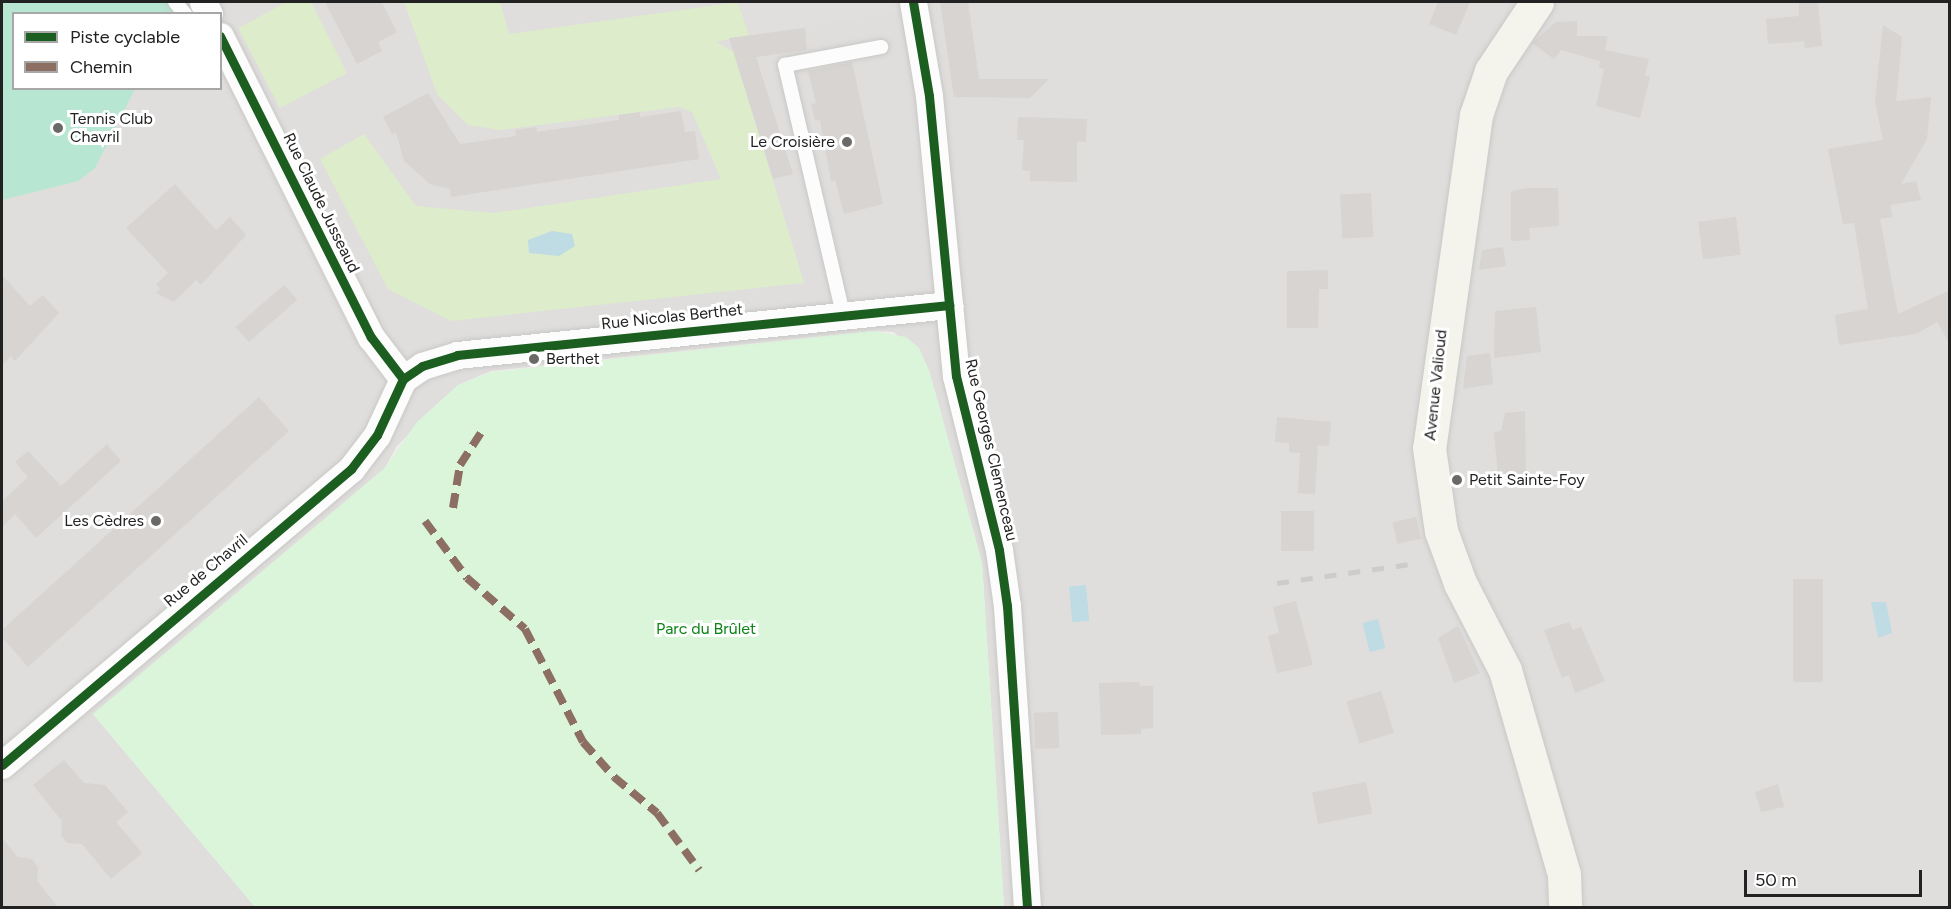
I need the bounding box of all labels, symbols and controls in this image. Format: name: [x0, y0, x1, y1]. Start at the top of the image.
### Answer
legend: [12, 12, 222, 90]
text: Piste cyclable: [70, 26, 180, 48]
text: Chemin: [70, 56, 132, 78]
place label: Tennis Club Chavril: [70, 109, 153, 147]
marker: Tennis Club Chavril: [51, 121, 65, 135]
street label: Rue Claude Jusseaud: [279, 130, 363, 276]
place label: Le Croisière: [750, 132, 835, 152]
marker: Le Croisière: [840, 135, 854, 149]
street label: Rue Nicolas Berthet: [600, 300, 744, 334]
street label: Avenue Valioud: [1421, 329, 1451, 441]
place label: Berthet: [546, 349, 600, 369]
marker: Berthet: [527, 352, 541, 366]
street label: Rue Georges Clemenceau: [961, 357, 1021, 543]
place label: Petit Sainte-Foy: [1469, 470, 1585, 490]
marker: Petit Sainte-Foy: [1450, 473, 1464, 487]
place label: Les Cèdres: [64, 511, 144, 531]
marker: Les Cèdres: [149, 514, 163, 528]
street label: Rue de Chavril: [160, 530, 252, 612]
park label: Parc du Brûlet: [656, 619, 756, 639]
scale bar: [1747, 858, 1926, 896]
text: 50 m: [1755, 869, 1797, 891]

